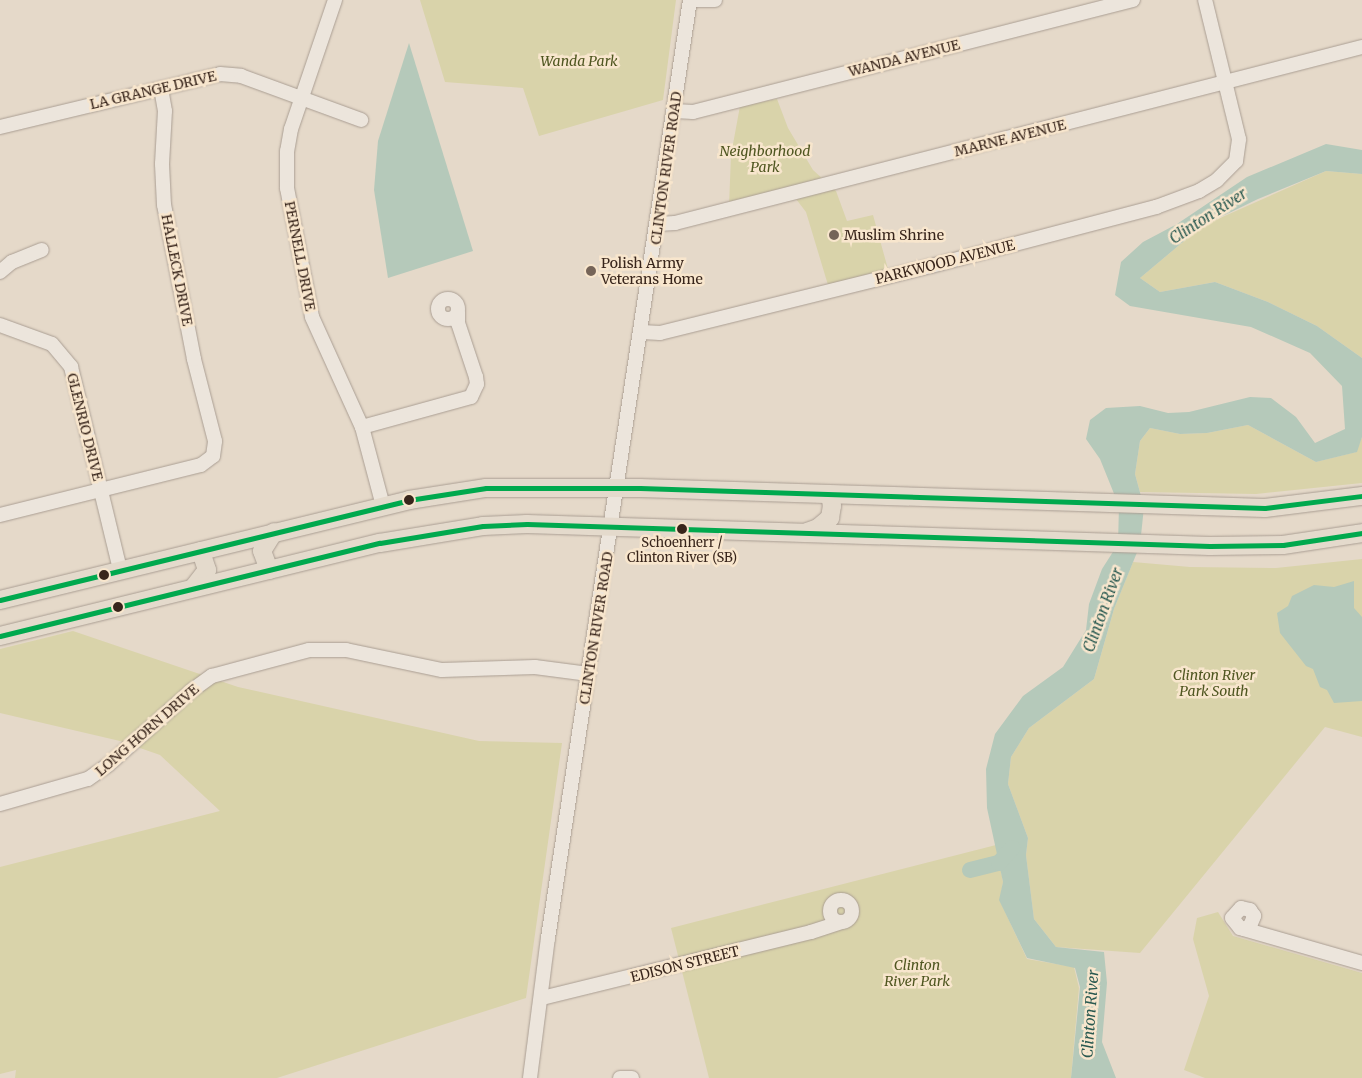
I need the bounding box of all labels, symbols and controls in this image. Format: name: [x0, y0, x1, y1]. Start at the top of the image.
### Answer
street label: WANDA AVENUE: [847, 36, 961, 80]
park label: Wanda Park: [540, 53, 618, 69]
street label: LA GRANGE DRIVE: [88, 67, 218, 113]
street label: CLINTON RIVER ROAD: [647, 90, 685, 246]
street label: MARNE AVENUE: [952, 116, 1068, 160]
park label: Neighborhood Park: [720, 143, 810, 176]
water label: Clinton River: [1166, 184, 1250, 248]
street label: PERNELL DRIVE: [281, 200, 319, 312]
street label: HALLECK DRIVE: [158, 213, 196, 327]
place label: Muslim Shrine: [844, 227, 944, 243]
marker: Muslim Shrine: [828, 229, 840, 241]
street label: PARKWOOD AVENUE: [873, 237, 1017, 287]
place label: Polish Army Veterans Home: [601, 255, 703, 288]
marker: Polish Army Veterans Home: [585, 265, 597, 277]
street label: GLENRIO DRIVE: [64, 371, 106, 483]
unlabelled marker: [404, 495, 414, 505]
marker: Schoenherr / Clinton River (SB): [677, 524, 687, 534]
place label: Schoenherr / Clinton River (SB): [627, 536, 737, 567]
street label: CLINTON RIVER ROAD: [576, 551, 616, 705]
water label: Clinton River: [1079, 565, 1127, 655]
unlabelled marker: [99, 570, 109, 580]
unlabelled marker: [113, 602, 123, 612]
park label: Clinton River Park South: [1173, 667, 1255, 700]
street label: LONG HORN DRIVE: [92, 681, 202, 779]
street label: EDISON STREET: [629, 942, 741, 986]
park label: Clinton River Park: [884, 957, 950, 990]
water label: Clinton River: [1078, 969, 1102, 1059]

